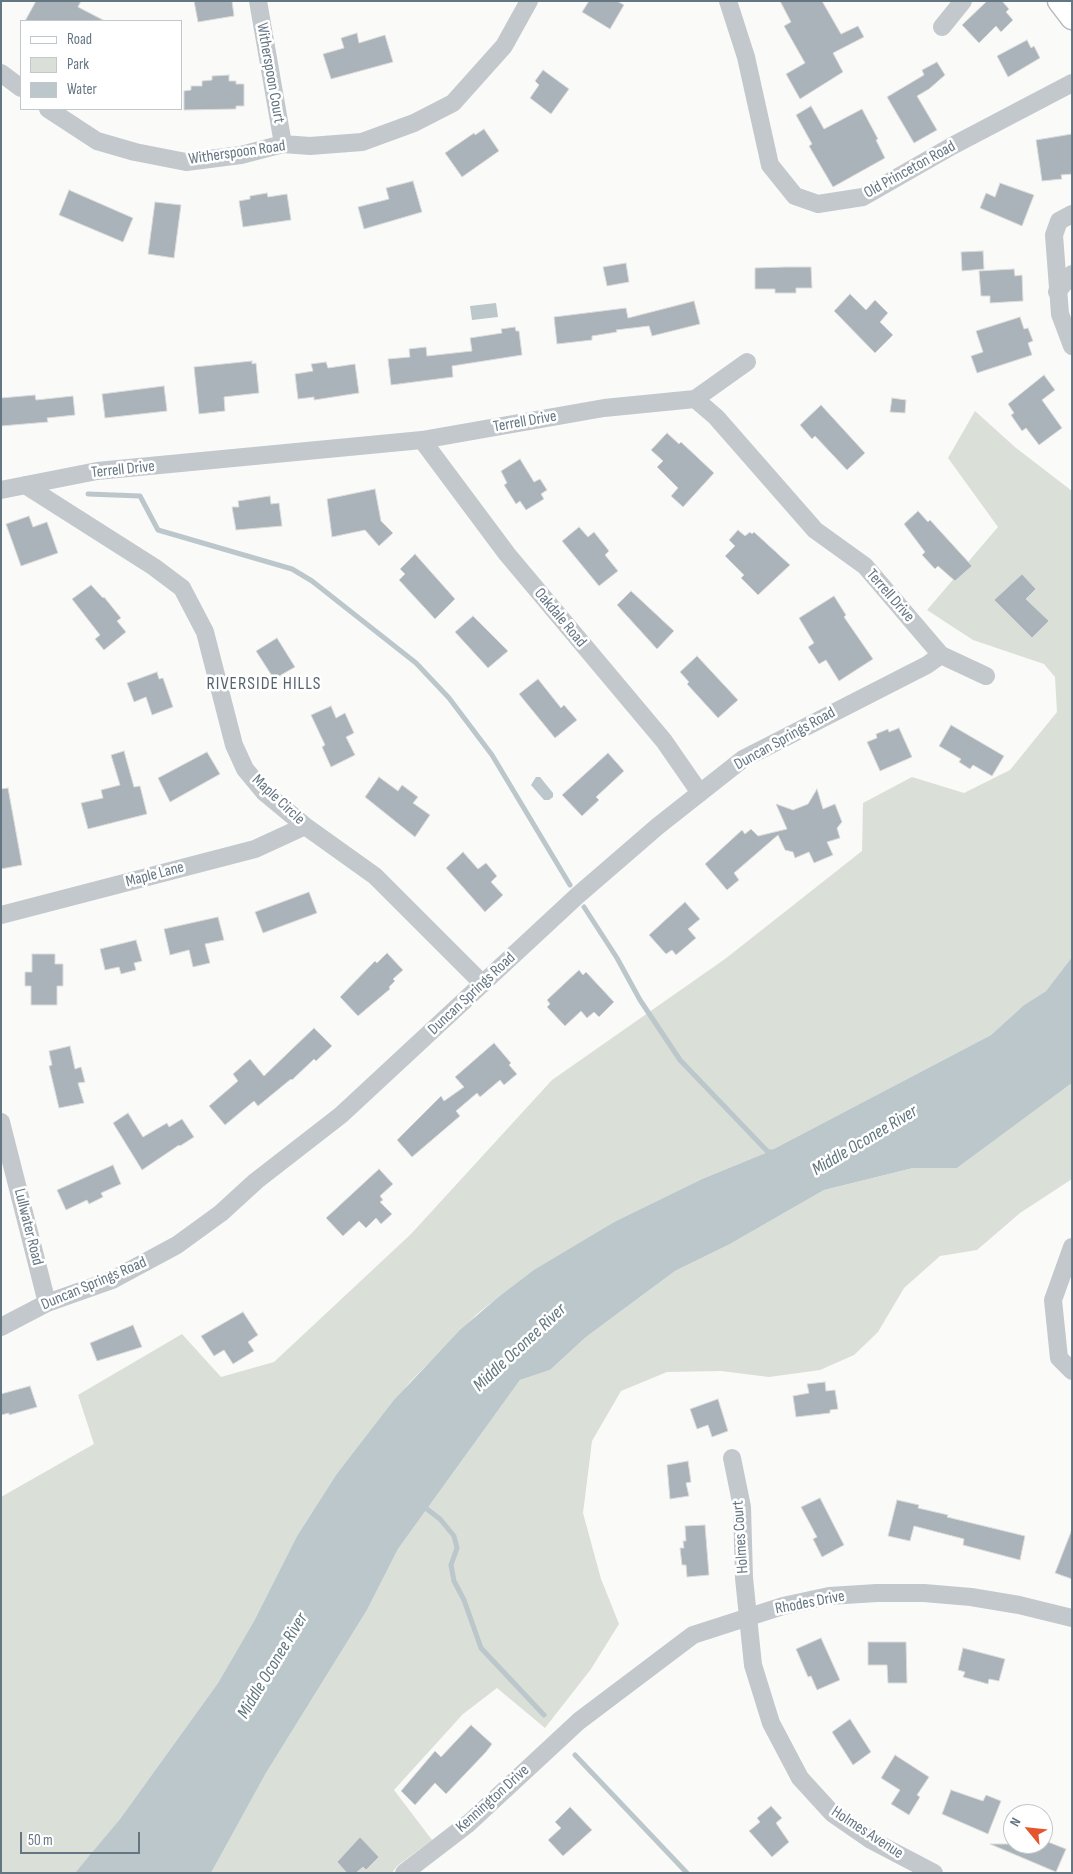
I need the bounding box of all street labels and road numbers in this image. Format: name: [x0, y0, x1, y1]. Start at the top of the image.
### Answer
street label: Witherspoon Court: [252, 21, 288, 125]
street label: Witherspoon Road: [187, 137, 287, 169]
street label: Old Princeton Road: [861, 137, 959, 203]
street label: Terrell Drive: [492, 407, 558, 437]
street label: Terrell Drive: [90, 457, 156, 483]
street label: Terrell Drive: [862, 566, 918, 626]
street label: Oakdale Road: [530, 585, 590, 651]
street label: Duncan Springs Road: [731, 703, 839, 775]
street label: Maple Circle: [248, 771, 308, 829]
street label: Maple Lane: [124, 858, 186, 892]
street label: Duncan Springs Road: [424, 949, 520, 1039]
street label: Lullwater Road: [9, 1187, 47, 1267]
street label: Duncan Springs Road: [39, 1253, 149, 1315]
street label: Holmes Court: [729, 1500, 753, 1574]
street label: Rhodes Drive: [774, 1587, 846, 1619]
street label: Kennington Drive: [452, 1761, 534, 1837]
street label: Holmes Avenue: [827, 1803, 907, 1863]

